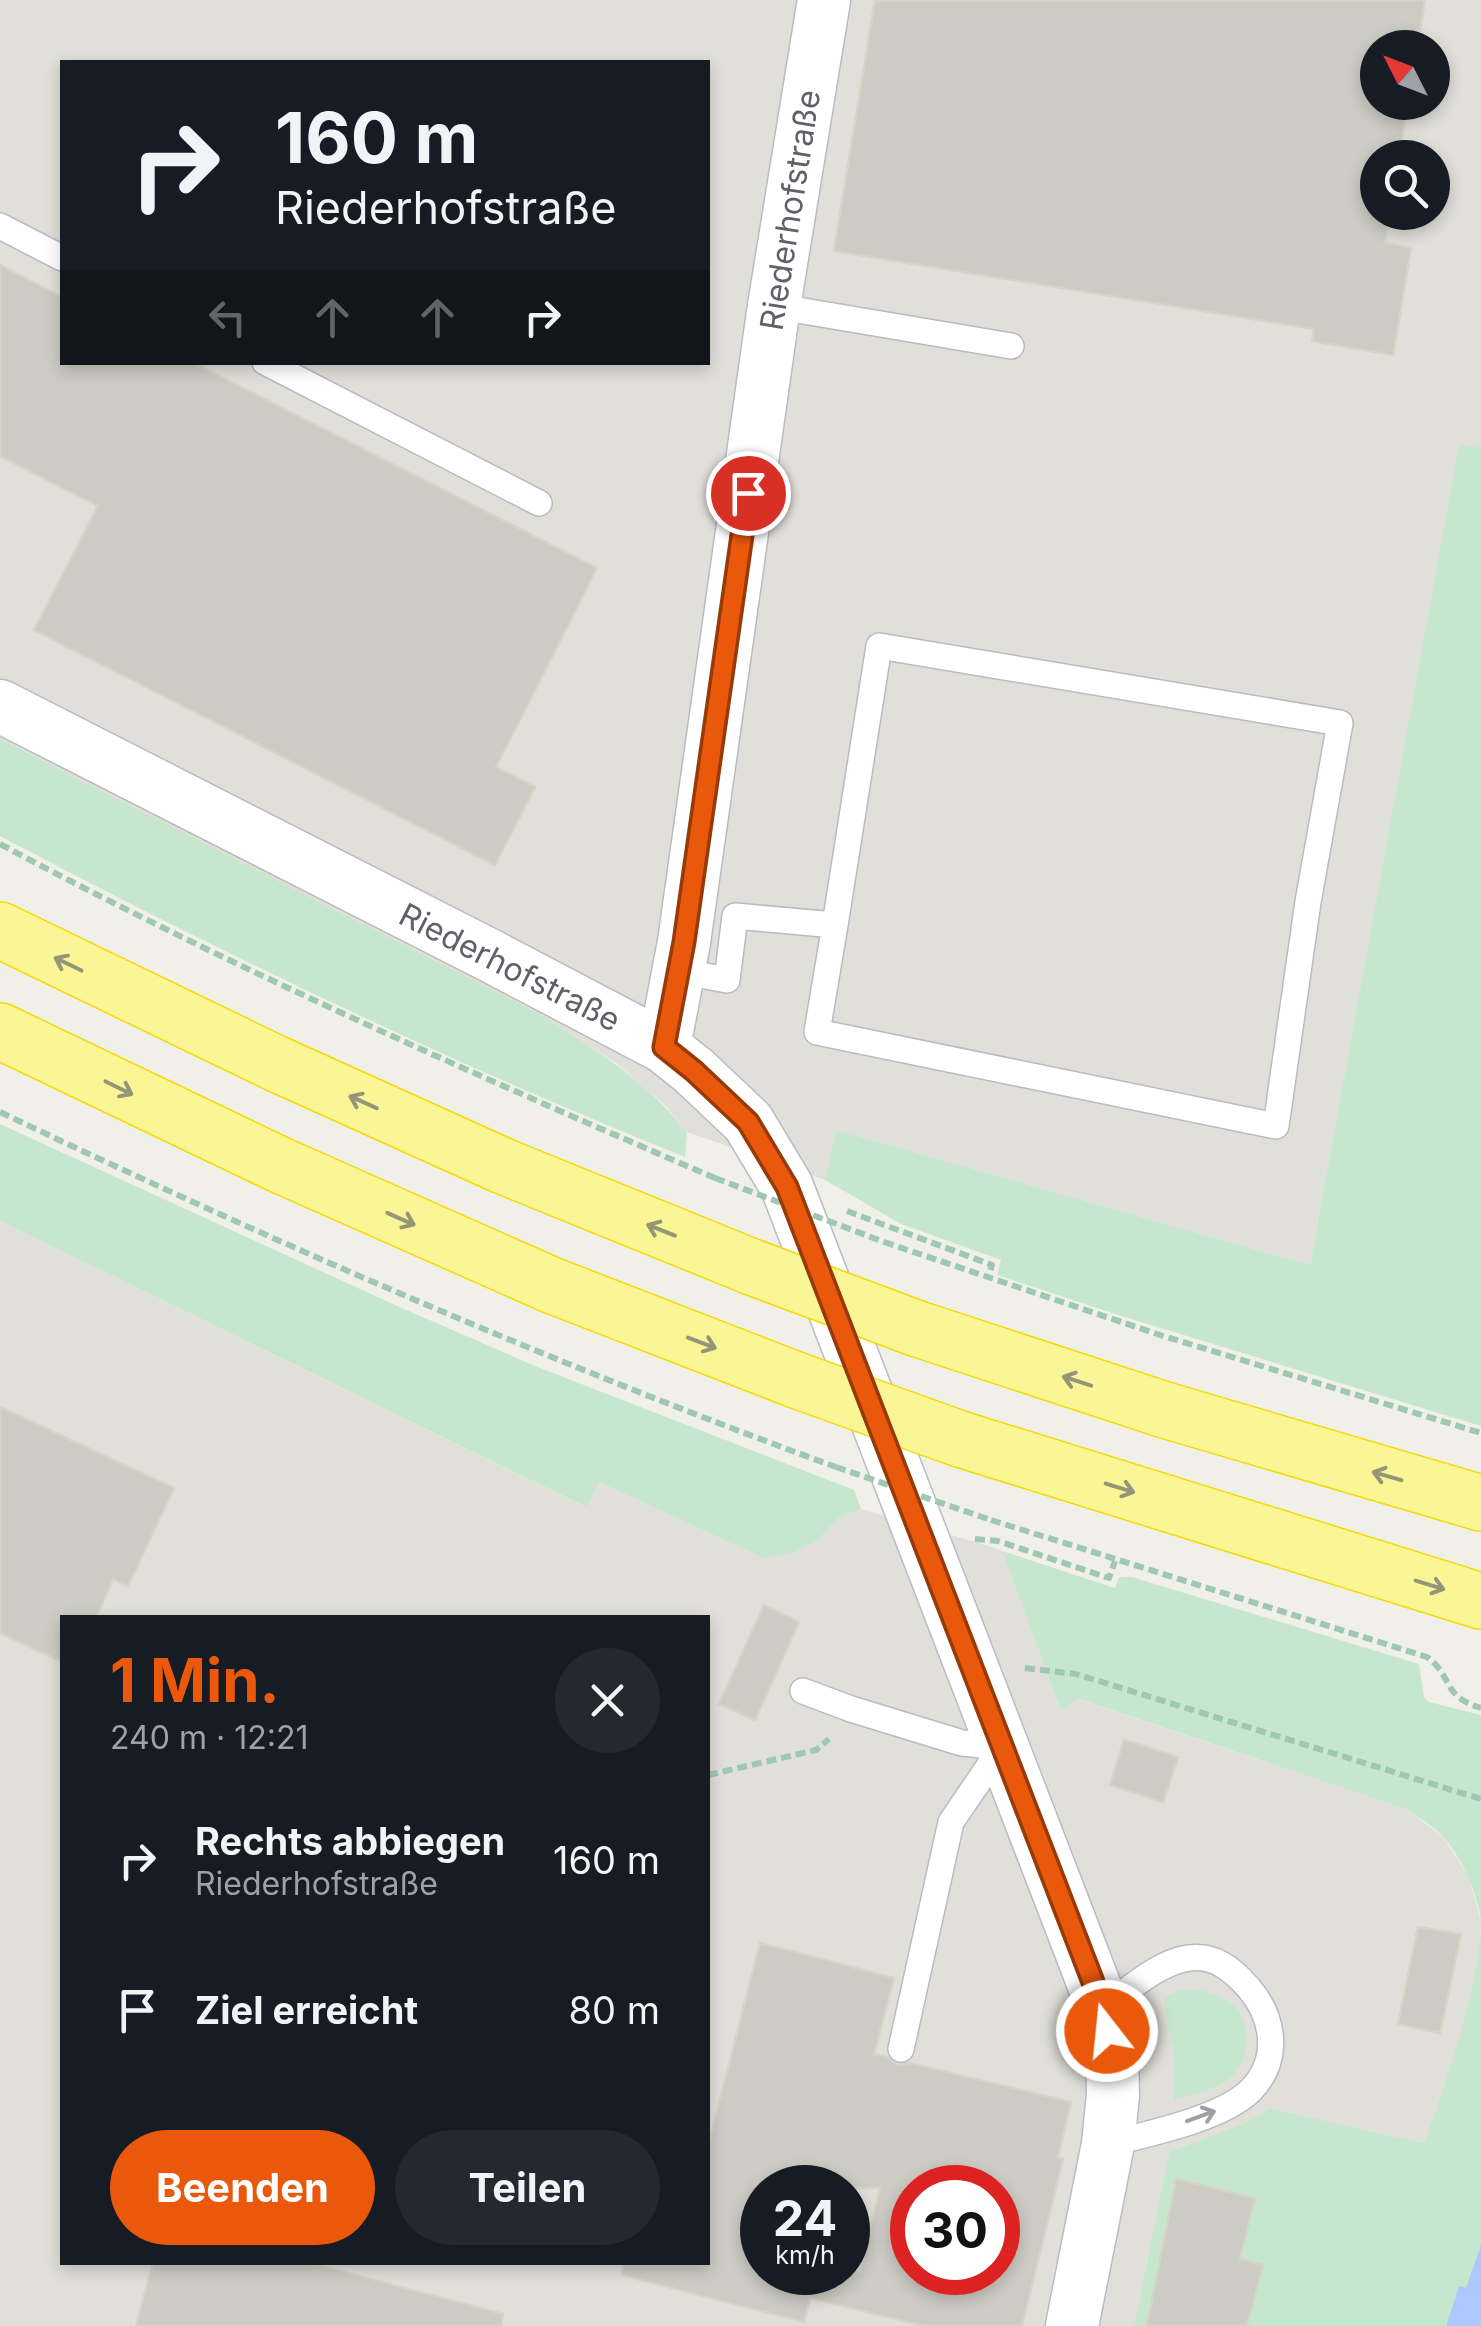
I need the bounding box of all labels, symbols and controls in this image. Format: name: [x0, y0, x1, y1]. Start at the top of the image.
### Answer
north arrow: [1360, 30, 1450, 120]
map controls: [1360, 30, 1450, 230]
street label: Riederhofstraße: [752, 87, 828, 333]
text: 160 m: [275, 95, 478, 180]
icon: right: [110, 100, 240, 230]
button: search: [1360, 140, 1450, 230]
text: Riederhofstraße: [275, 180, 616, 235]
icon: left: [200, 290, 255, 345]
icon: ahead: [305, 290, 360, 345]
icon: ahead: [410, 290, 465, 345]
icon: right: [515, 290, 570, 345]
pin: [706, 451, 791, 536]
icon: arrive: [721, 466, 776, 521]
street label: Riederhofstraße: [393, 895, 627, 1039]
one-way arrow: [54, 954, 84, 973]
one-way arrow: [104, 1080, 134, 1099]
one-way arrow: [348, 1092, 379, 1110]
one-way arrow: [385, 1211, 416, 1229]
one-way arrow: [646, 1220, 677, 1238]
one-way arrow: [685, 1335, 716, 1353]
one-way arrow: [1061, 1370, 1093, 1388]
one-way arrow: [1372, 1466, 1404, 1484]
one-way arrow: [1103, 1480, 1135, 1498]
one-way arrow: [1414, 1577, 1445, 1595]
text: 1 Min.: [110, 1644, 280, 1716]
button: close: [555, 1648, 660, 1753]
text: 240 m · 12:21: [110, 1718, 308, 1757]
text: Rechts abbiegen: [195, 1818, 505, 1864]
icon: right: [110, 1833, 165, 1888]
text: 160 m: [553, 1837, 660, 1883]
text: Riederhofstraße: [195, 1864, 438, 1903]
position arrow: [1055, 1979, 1159, 2083]
icon: arrive: [110, 1983, 165, 2038]
text: Ziel erreicht: [195, 1987, 418, 2033]
text: 80 m: [569, 1987, 660, 2033]
one-way arrow: [1185, 2106, 1216, 2124]
button: Beenden: [110, 2130, 375, 2245]
button: Teilen: [395, 2130, 660, 2245]
speed limit sign: 30: [890, 2165, 1020, 2295]
text: 24: [773, 2188, 837, 2248]
text: km/h: [775, 2240, 835, 2270]

